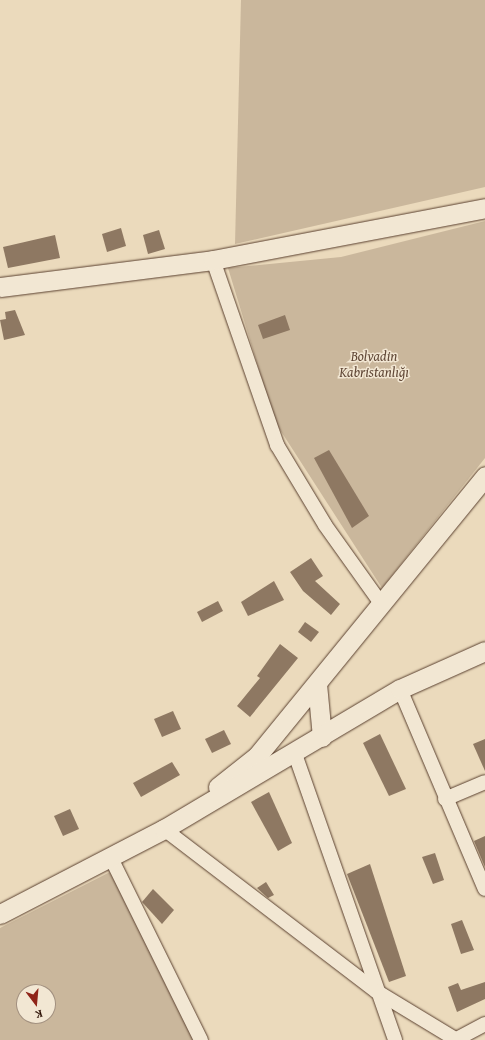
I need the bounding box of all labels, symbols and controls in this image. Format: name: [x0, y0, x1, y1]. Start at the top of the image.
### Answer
park label: Bolvadin Kabristanlığı: [339, 348, 409, 380]
north arrow: [16, 984, 56, 1024]
text: K: [33, 1006, 45, 1023]

